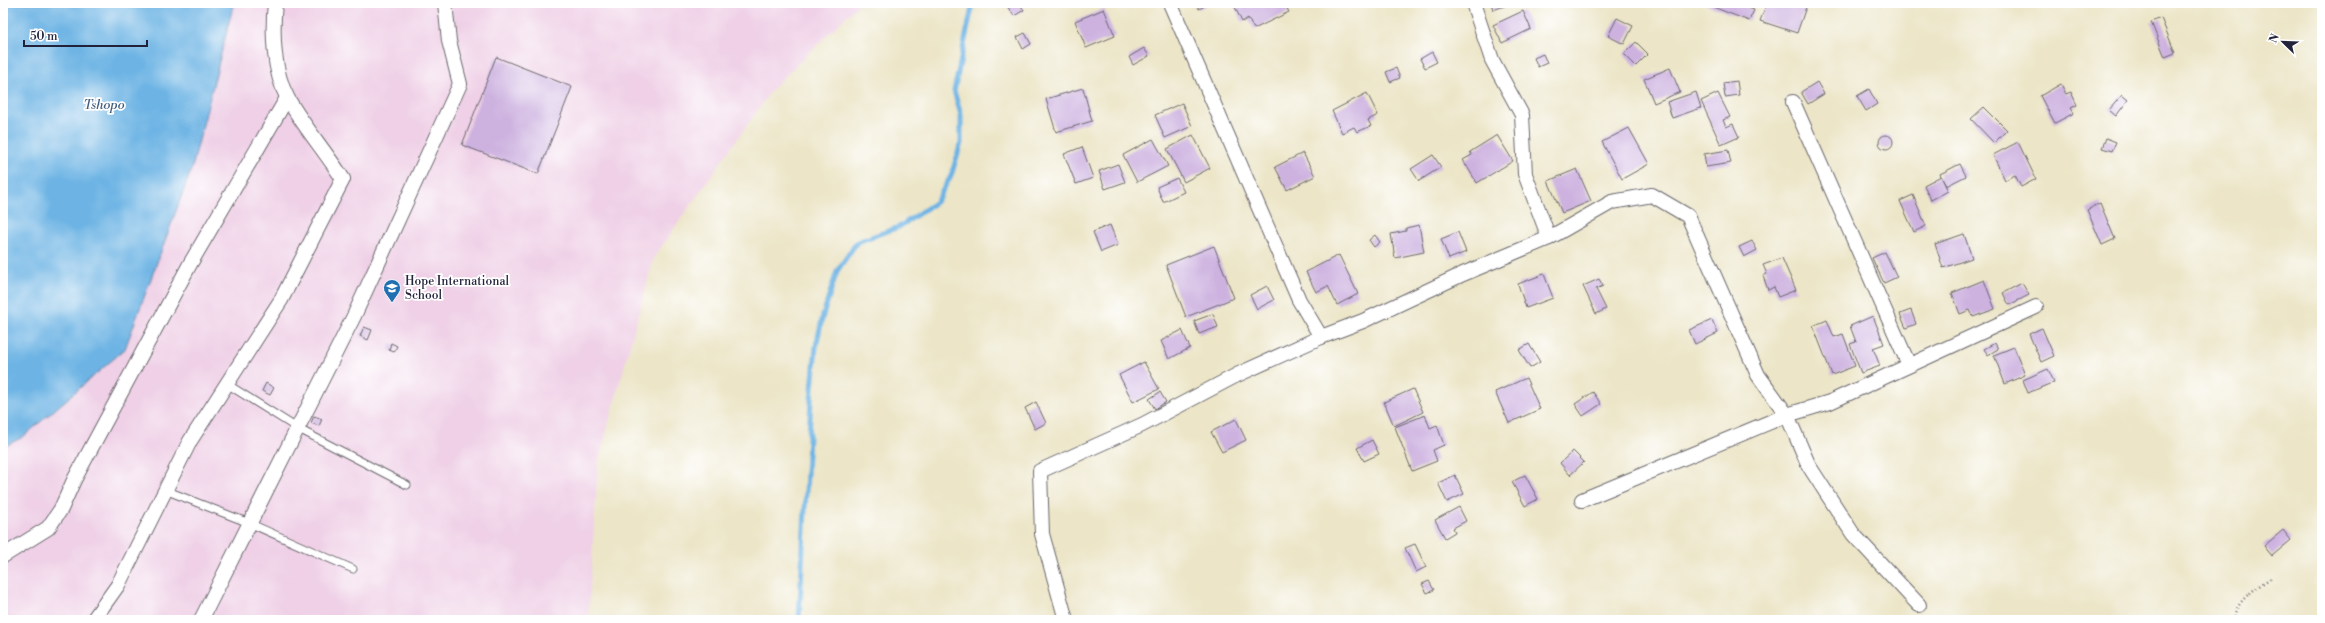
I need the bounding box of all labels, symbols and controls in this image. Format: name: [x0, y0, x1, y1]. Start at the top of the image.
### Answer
scale bar: [24, 22, 147, 48]
north arrow: [2263, 22, 2303, 62]
text: 50 m: [30, 29, 58, 44]
text: N: [2267, 31, 2283, 45]
water label: Tshopo: [84, 97, 125, 113]
place label: Hope International School: [405, 274, 510, 303]
school or university icon: Hope International School: [382, 278, 402, 303]

